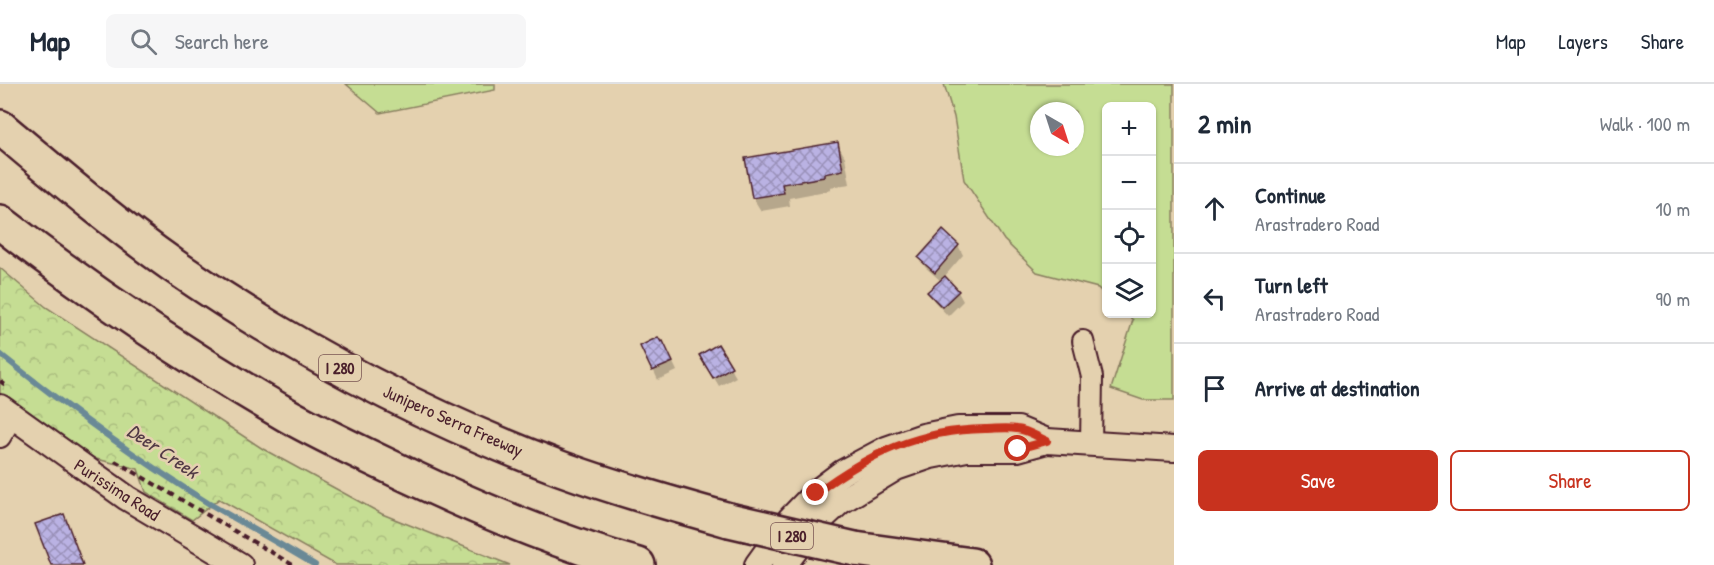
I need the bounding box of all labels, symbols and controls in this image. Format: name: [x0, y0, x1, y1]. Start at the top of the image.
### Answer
search box: [106, 14, 526, 68]
text: Map: [30, 22, 70, 60]
icon: search: [127, 25, 160, 58]
text: Search here: [175, 26, 269, 56]
text: Map: [1496, 27, 1525, 56]
text: Layers: [1558, 27, 1608, 56]
text: Share: [1641, 27, 1684, 56]
north arrow: [1030, 102, 1084, 156]
map controls: [1102, 102, 1156, 318]
button: +: [1102, 102, 1156, 156]
text: 2 min: [1198, 106, 1251, 141]
text: Walk · 100 m: [1600, 110, 1690, 137]
button: −: [1102, 156, 1156, 210]
text: Continue: [1255, 180, 1326, 210]
icon: ahead: [1198, 192, 1231, 225]
text: 10 m: [1656, 195, 1690, 222]
button: locate: [1102, 210, 1156, 264]
text: Arastradero Road: [1255, 210, 1379, 237]
button: layers: [1102, 264, 1156, 318]
text: Turn left: [1255, 270, 1328, 300]
icon: left: [1198, 282, 1231, 315]
text: 90 m: [1656, 285, 1690, 312]
text: Arastradero Road: [1255, 300, 1379, 327]
road number: I 280: [319, 355, 361, 381]
icon: arrive: [1198, 372, 1231, 405]
text: Arrive at destination: [1255, 373, 1420, 403]
street label: Junipero Serra Freeway: [379, 378, 527, 463]
water label: Deer Creek: [122, 417, 206, 485]
route start: [1004, 435, 1030, 461]
button: Save: [1198, 450, 1438, 511]
button: Share: [1450, 450, 1690, 511]
street label: Purissima Road: [70, 453, 165, 527]
route end: [802, 479, 828, 505]
road number: I 280: [771, 523, 813, 549]

